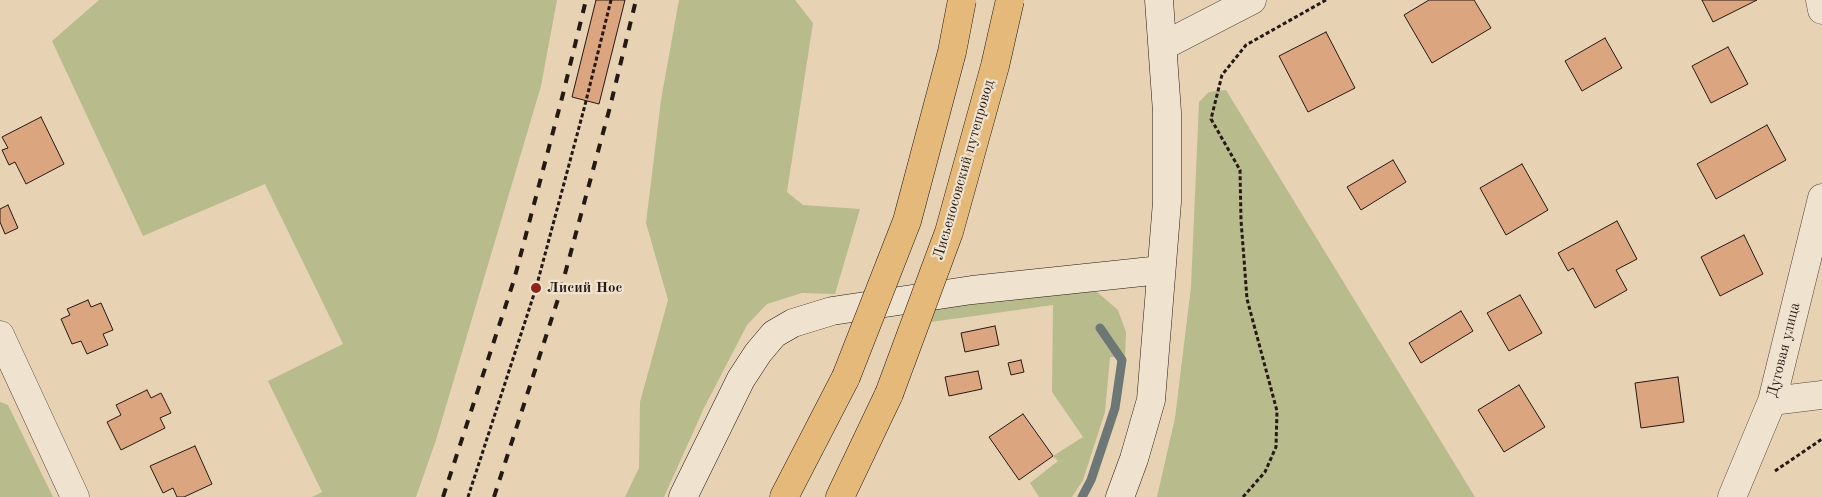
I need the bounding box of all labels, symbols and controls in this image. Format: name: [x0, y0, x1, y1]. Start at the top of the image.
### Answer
street label: Лисьеносовский путепровод: [930, 78, 998, 262]
place label: Лисий Нос: [547, 279, 623, 297]
marker: Лисий Нос: [529, 281, 543, 295]
street label: Дуговая улица: [1764, 301, 1804, 399]

